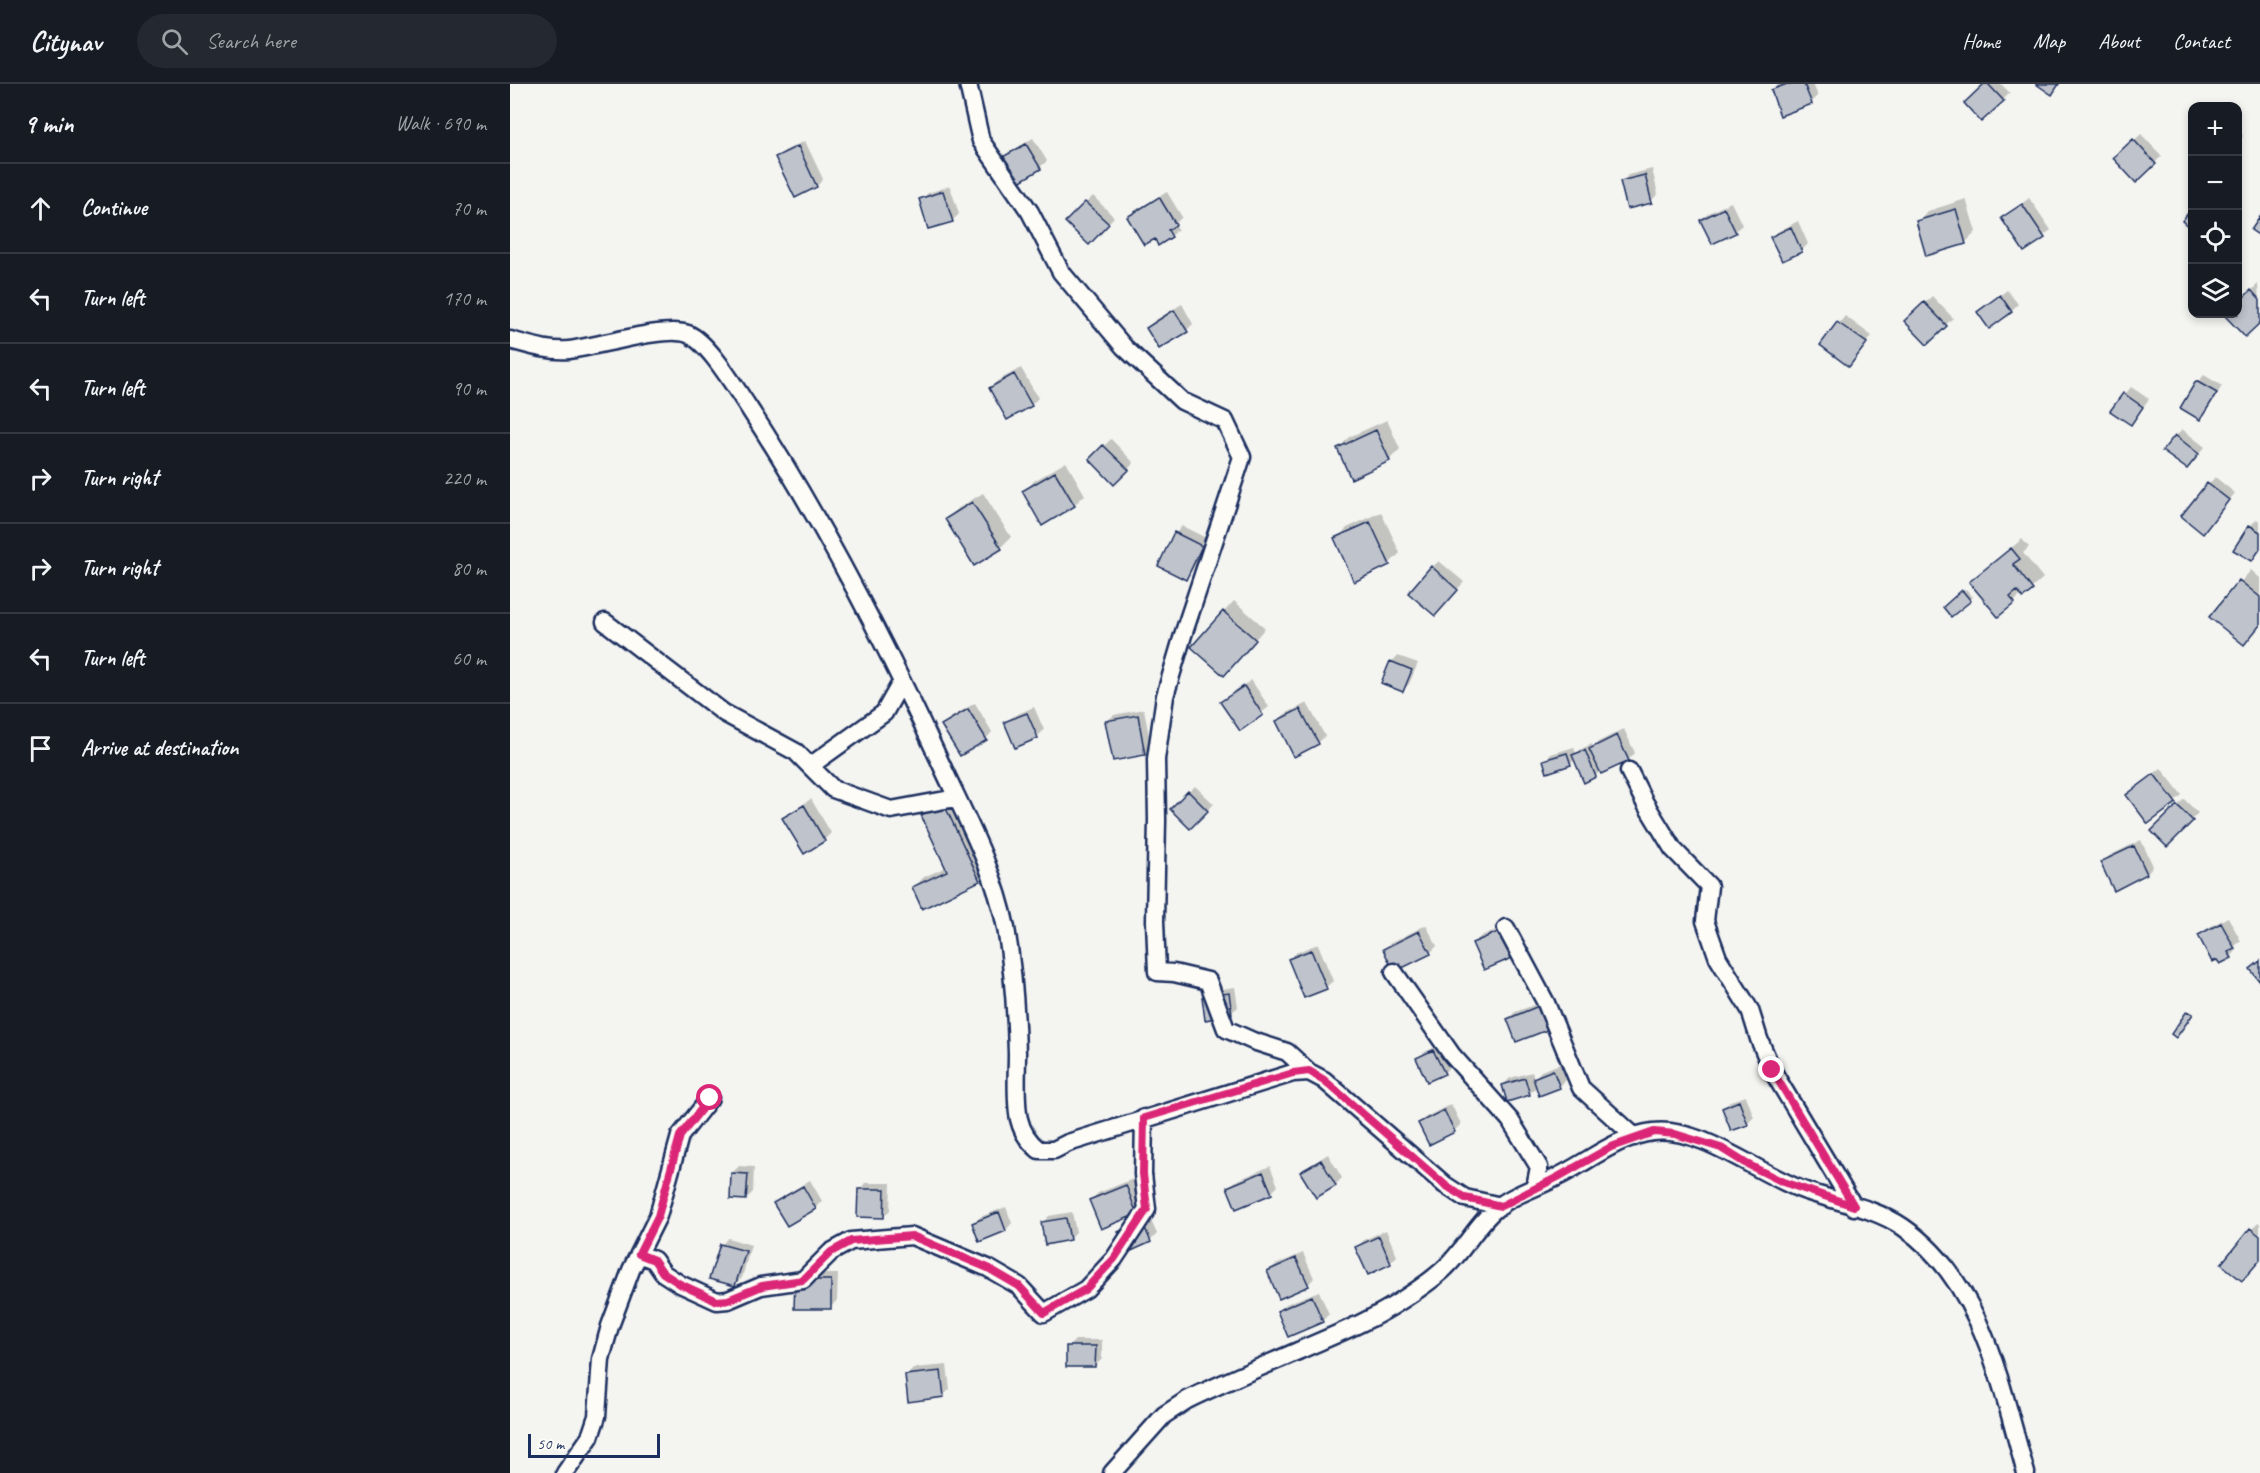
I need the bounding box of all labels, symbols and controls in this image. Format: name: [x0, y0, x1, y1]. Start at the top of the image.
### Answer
search box: [137, 14, 557, 68]
text: Citynav: [30, 24, 101, 59]
icon: search: [158, 25, 191, 58]
text: Search here: [206, 27, 296, 55]
text: Home: [1962, 28, 2000, 54]
text: Map: [2033, 28, 2065, 54]
text: About: [2098, 28, 2140, 54]
text: Contact: [2173, 28, 2230, 54]
map controls: [2188, 102, 2242, 318]
button: +: [2188, 102, 2242, 156]
text: 9 min: [24, 107, 74, 140]
text: Walk · 690 m: [396, 111, 486, 136]
button: −: [2188, 156, 2242, 210]
icon: ahead: [24, 192, 57, 225]
text: Continue: [81, 194, 147, 222]
text: 70 m: [452, 196, 486, 221]
button: locate: [2188, 210, 2242, 264]
button: layers: [2188, 264, 2242, 318]
icon: left: [24, 282, 57, 315]
text: Turn left: [81, 284, 145, 312]
text: 170 m: [443, 286, 486, 311]
icon: left: [24, 372, 57, 405]
text: Turn left: [81, 374, 145, 402]
text: 90 m: [452, 376, 486, 401]
icon: right: [24, 462, 57, 495]
text: Turn right: [81, 464, 158, 492]
text: 220 m: [443, 466, 486, 491]
icon: right: [24, 552, 57, 585]
text: Turn right: [81, 554, 158, 582]
text: 80 m: [452, 556, 486, 581]
icon: left: [24, 642, 57, 675]
text: Turn left: [81, 644, 145, 672]
text: 60 m: [452, 646, 486, 671]
icon: arrive: [24, 732, 57, 765]
text: Arrive at destination: [81, 734, 238, 762]
route end: [1758, 1056, 1784, 1082]
route start: [696, 1084, 722, 1110]
scale bar: [528, 1431, 660, 1458]
text: 50 m: [537, 1434, 564, 1454]

